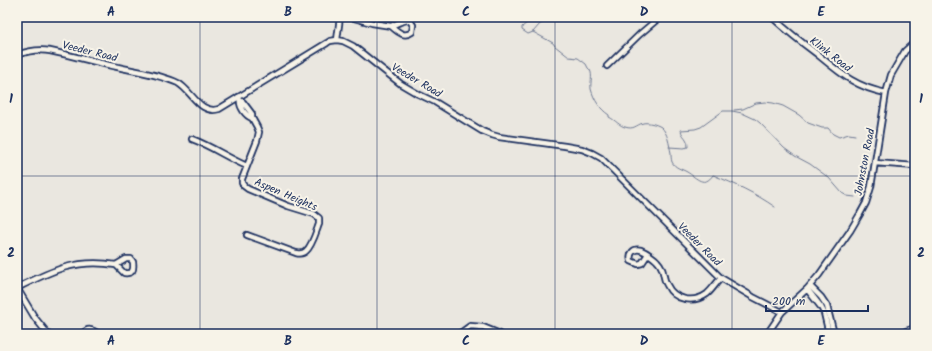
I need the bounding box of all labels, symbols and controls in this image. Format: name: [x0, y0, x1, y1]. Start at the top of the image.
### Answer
text: A: [107, 2, 115, 23]
text: B: [284, 2, 292, 23]
text: C: [462, 2, 470, 23]
text: D: [640, 2, 649, 23]
text: E: [817, 2, 825, 23]
street label: Klink Road: [805, 33, 856, 77]
street label: Veeder Road: [60, 36, 120, 68]
street label: Veeder Road: [388, 59, 446, 103]
text: 1: [9, 89, 13, 110]
text: 1: [919, 89, 923, 110]
street label: Johnston Road: [850, 127, 880, 197]
street label: Aspen Heights: [251, 174, 320, 216]
street label: Veeder Road: [673, 218, 726, 271]
text: 2: [7, 243, 15, 264]
text: 2: [917, 243, 925, 264]
scale bar: [766, 287, 868, 313]
text: 200 m: [772, 292, 806, 311]
text: A: [107, 331, 115, 351]
text: B: [284, 331, 292, 351]
text: C: [462, 331, 470, 351]
text: D: [640, 331, 649, 351]
text: E: [817, 331, 825, 351]

